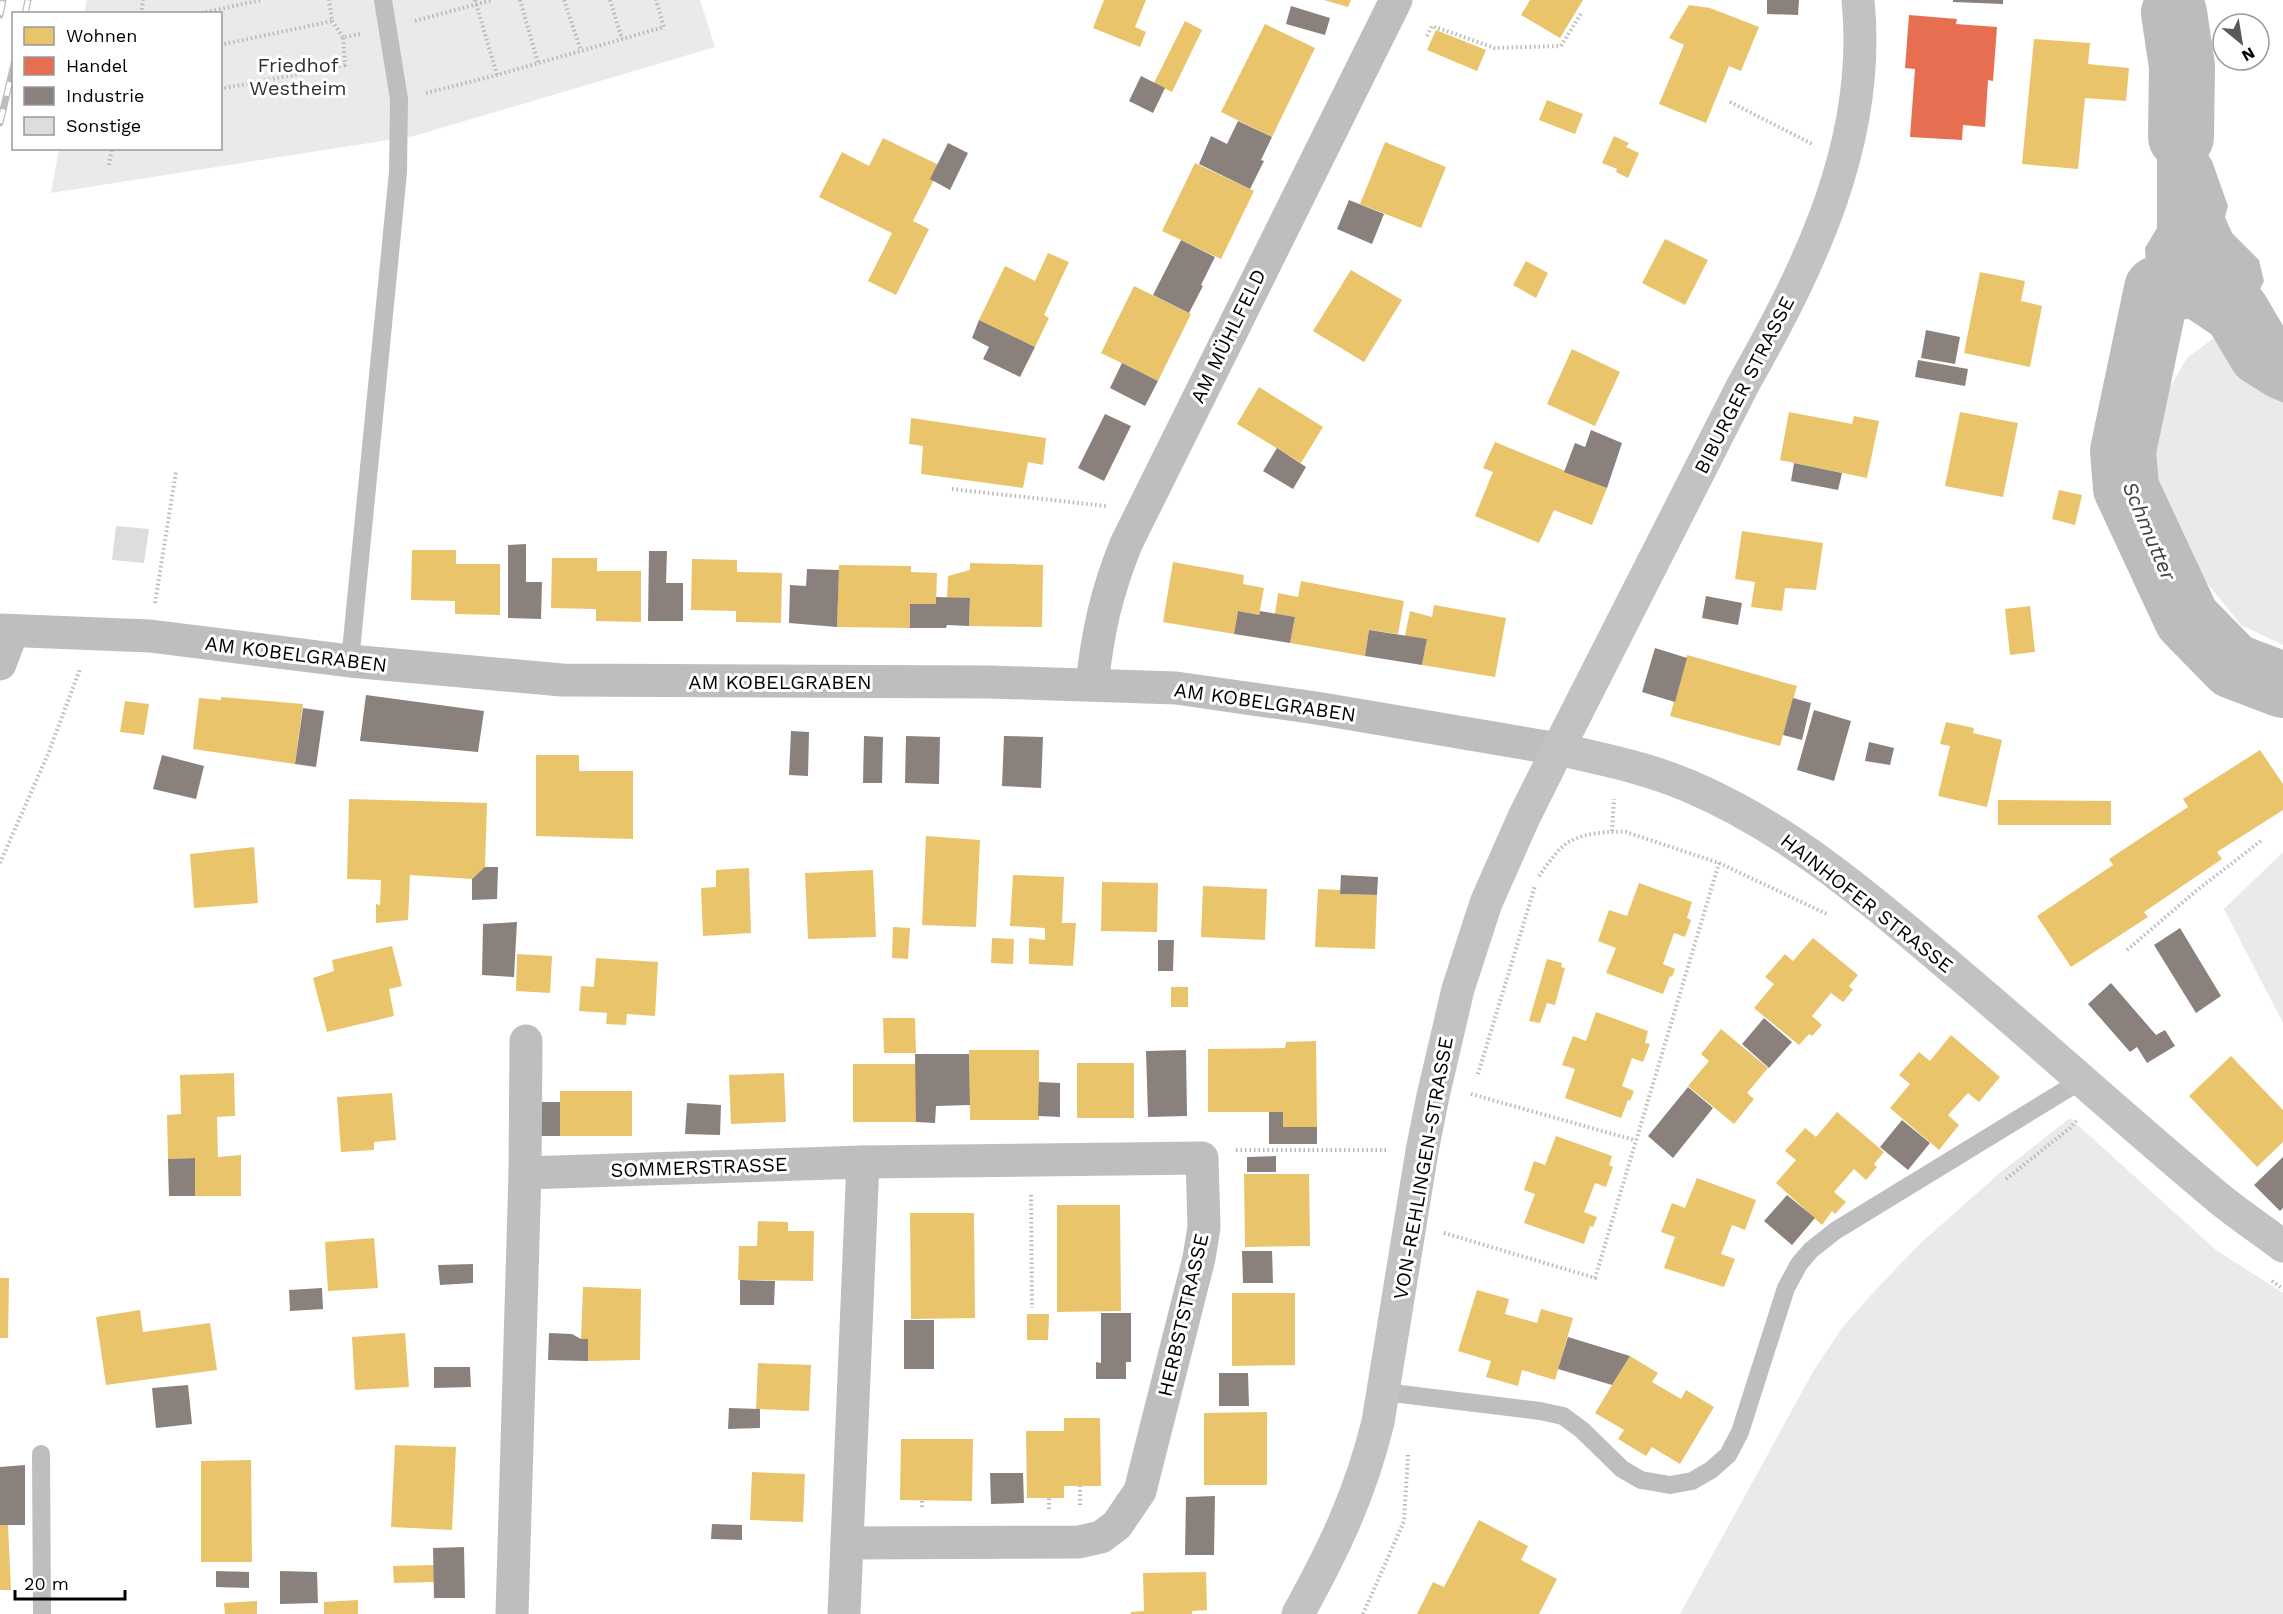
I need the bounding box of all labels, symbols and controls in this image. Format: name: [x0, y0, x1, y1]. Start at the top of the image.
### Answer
legend: [12, 12, 222, 150]
north arrow: [2211, 12, 2271, 72]
text: Wohnen: [66, 25, 137, 46]
text: N: [2238, 43, 2258, 66]
park label: Friedhof Westheim: [249, 53, 347, 100]
text: Handel: [66, 55, 128, 76]
text: Industrie: [66, 85, 144, 106]
text: Sonstige: [66, 115, 141, 136]
street label: AM MÜHLFELD: [1185, 265, 1271, 407]
street label: BIBURGER STRASSE: [1689, 292, 1799, 478]
water label: Schmutter: [2117, 478, 2182, 585]
street label: AM KOBELGRABEN: [204, 631, 388, 677]
street label: AM KOBELGRABEN: [688, 670, 872, 694]
street label: AM KOBELGRABEN: [1173, 677, 1357, 727]
street label: HAINHOFER STRASSE: [1776, 828, 1958, 978]
street label: VON-REHLINGEN-STRASSE: [1388, 1035, 1458, 1301]
street label: SOMMERSTRASSE: [610, 1152, 788, 1182]
street label: HERBSTSTRASSE: [1153, 1231, 1213, 1399]
scale bar: [15, 1563, 124, 1601]
text: 20 m: [24, 1573, 69, 1594]

